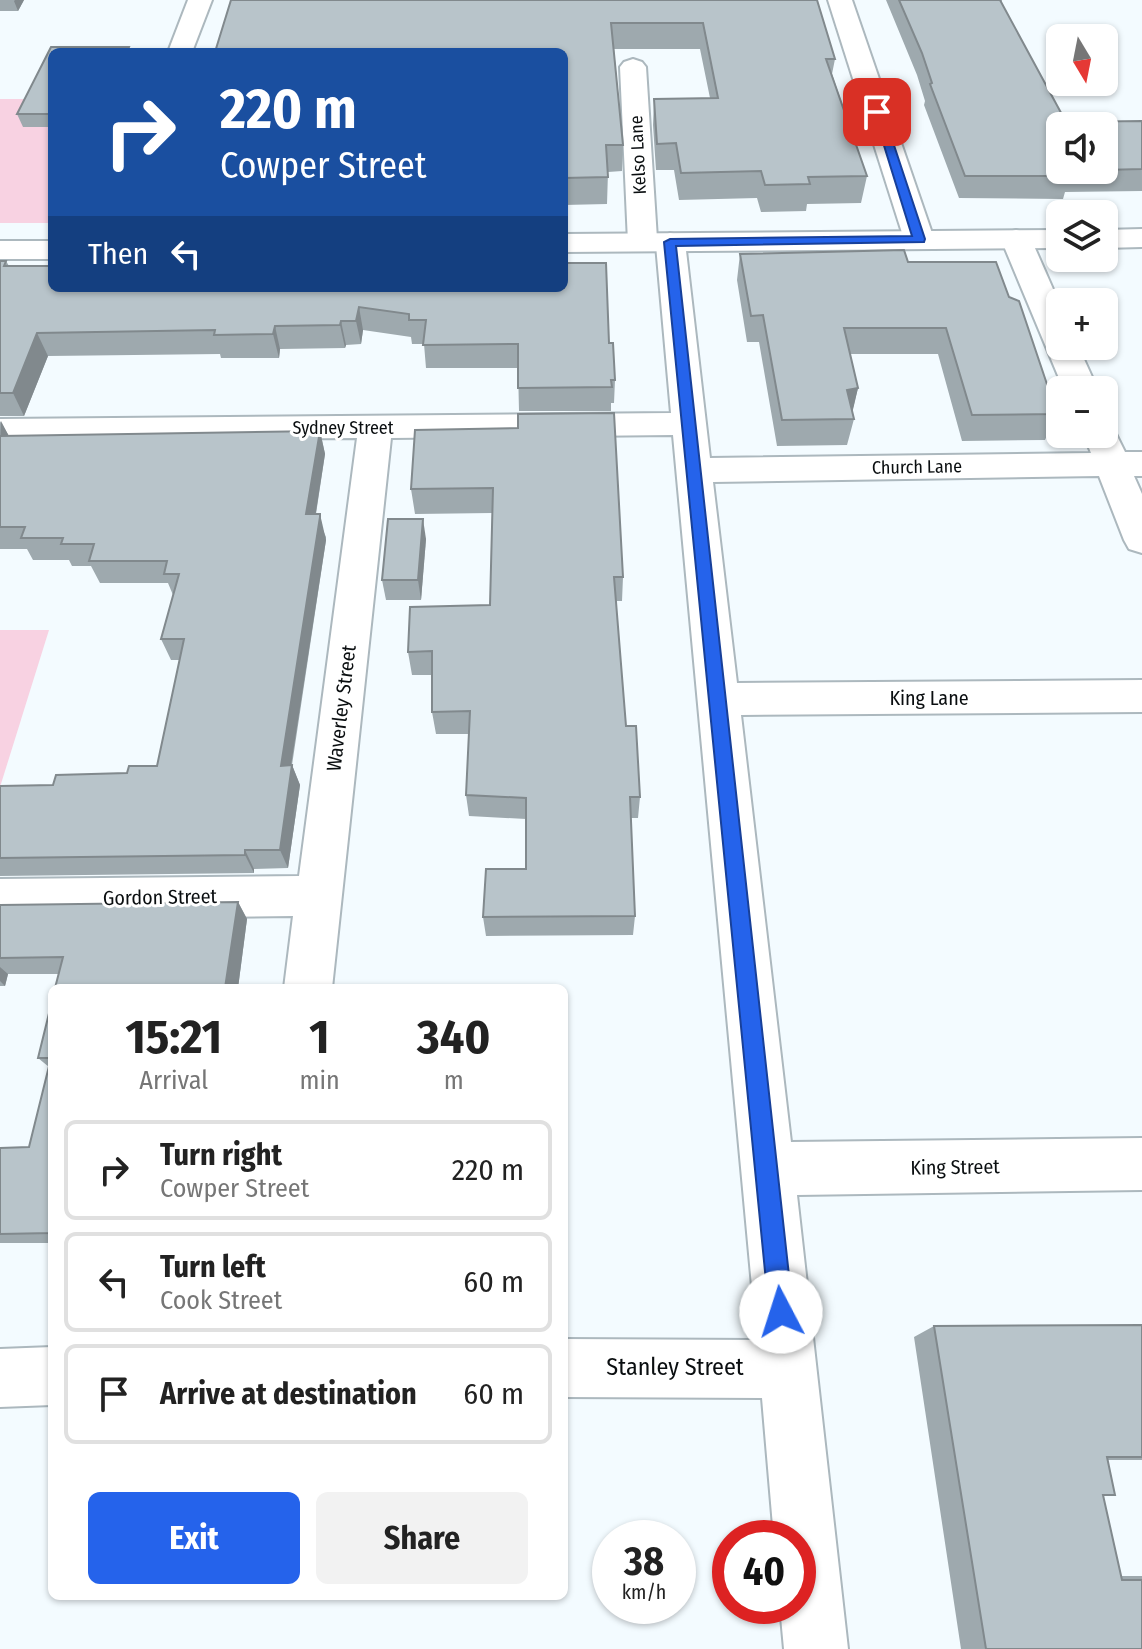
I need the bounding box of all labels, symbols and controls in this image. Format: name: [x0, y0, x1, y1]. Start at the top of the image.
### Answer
north arrow: [1046, 24, 1118, 96]
map controls: [1046, 24, 1118, 448]
text: 220 m: [220, 76, 357, 143]
pin: [843, 78, 911, 146]
icon: right: [88, 80, 192, 184]
icon: arrive: [855, 90, 899, 134]
button: sound: [1046, 112, 1118, 184]
street label: Kelso Lane: [625, 115, 651, 195]
text: Cowper Street: [220, 144, 427, 188]
button: layers: [1046, 200, 1118, 272]
icon: left: [164, 232, 208, 276]
text: Then: [88, 236, 148, 272]
button: +: [1046, 288, 1118, 360]
button: −: [1046, 376, 1118, 448]
street label: Sydney Street: [292, 417, 394, 439]
street label: Church Lane: [872, 455, 962, 479]
street label: Waverley Street: [321, 643, 361, 773]
street label: King Lane: [889, 686, 969, 710]
street label: Gordon Street: [103, 884, 218, 910]
text: 15:21: [125, 1008, 222, 1066]
text: 1: [309, 1008, 330, 1066]
text: 340: [417, 1008, 491, 1066]
text: Arrival: [139, 1065, 208, 1096]
text: min: [299, 1065, 340, 1096]
text: m: [444, 1065, 464, 1096]
text: Turn right: [160, 1137, 282, 1173]
icon: right: [92, 1148, 136, 1192]
text: 220 m: [452, 1152, 524, 1188]
street label: King Street: [910, 1154, 1000, 1180]
text: Cowper Street: [160, 1173, 309, 1204]
text: Turn left: [160, 1249, 266, 1285]
icon: left: [92, 1260, 136, 1304]
text: 60 m: [463, 1264, 524, 1300]
position arrow: [739, 1270, 823, 1354]
text: Cook Street: [160, 1285, 282, 1316]
street label: Stanley Street: [606, 1353, 744, 1381]
icon: arrive: [92, 1372, 136, 1416]
text: Arrive at destination: [160, 1376, 417, 1412]
text: 60 m: [463, 1376, 524, 1412]
button: Exit: [88, 1492, 300, 1584]
button: Share: [316, 1492, 528, 1584]
speed limit sign: 40: [712, 1520, 816, 1624]
text: 38: [624, 1538, 664, 1586]
text: km/h: [622, 1580, 666, 1604]

